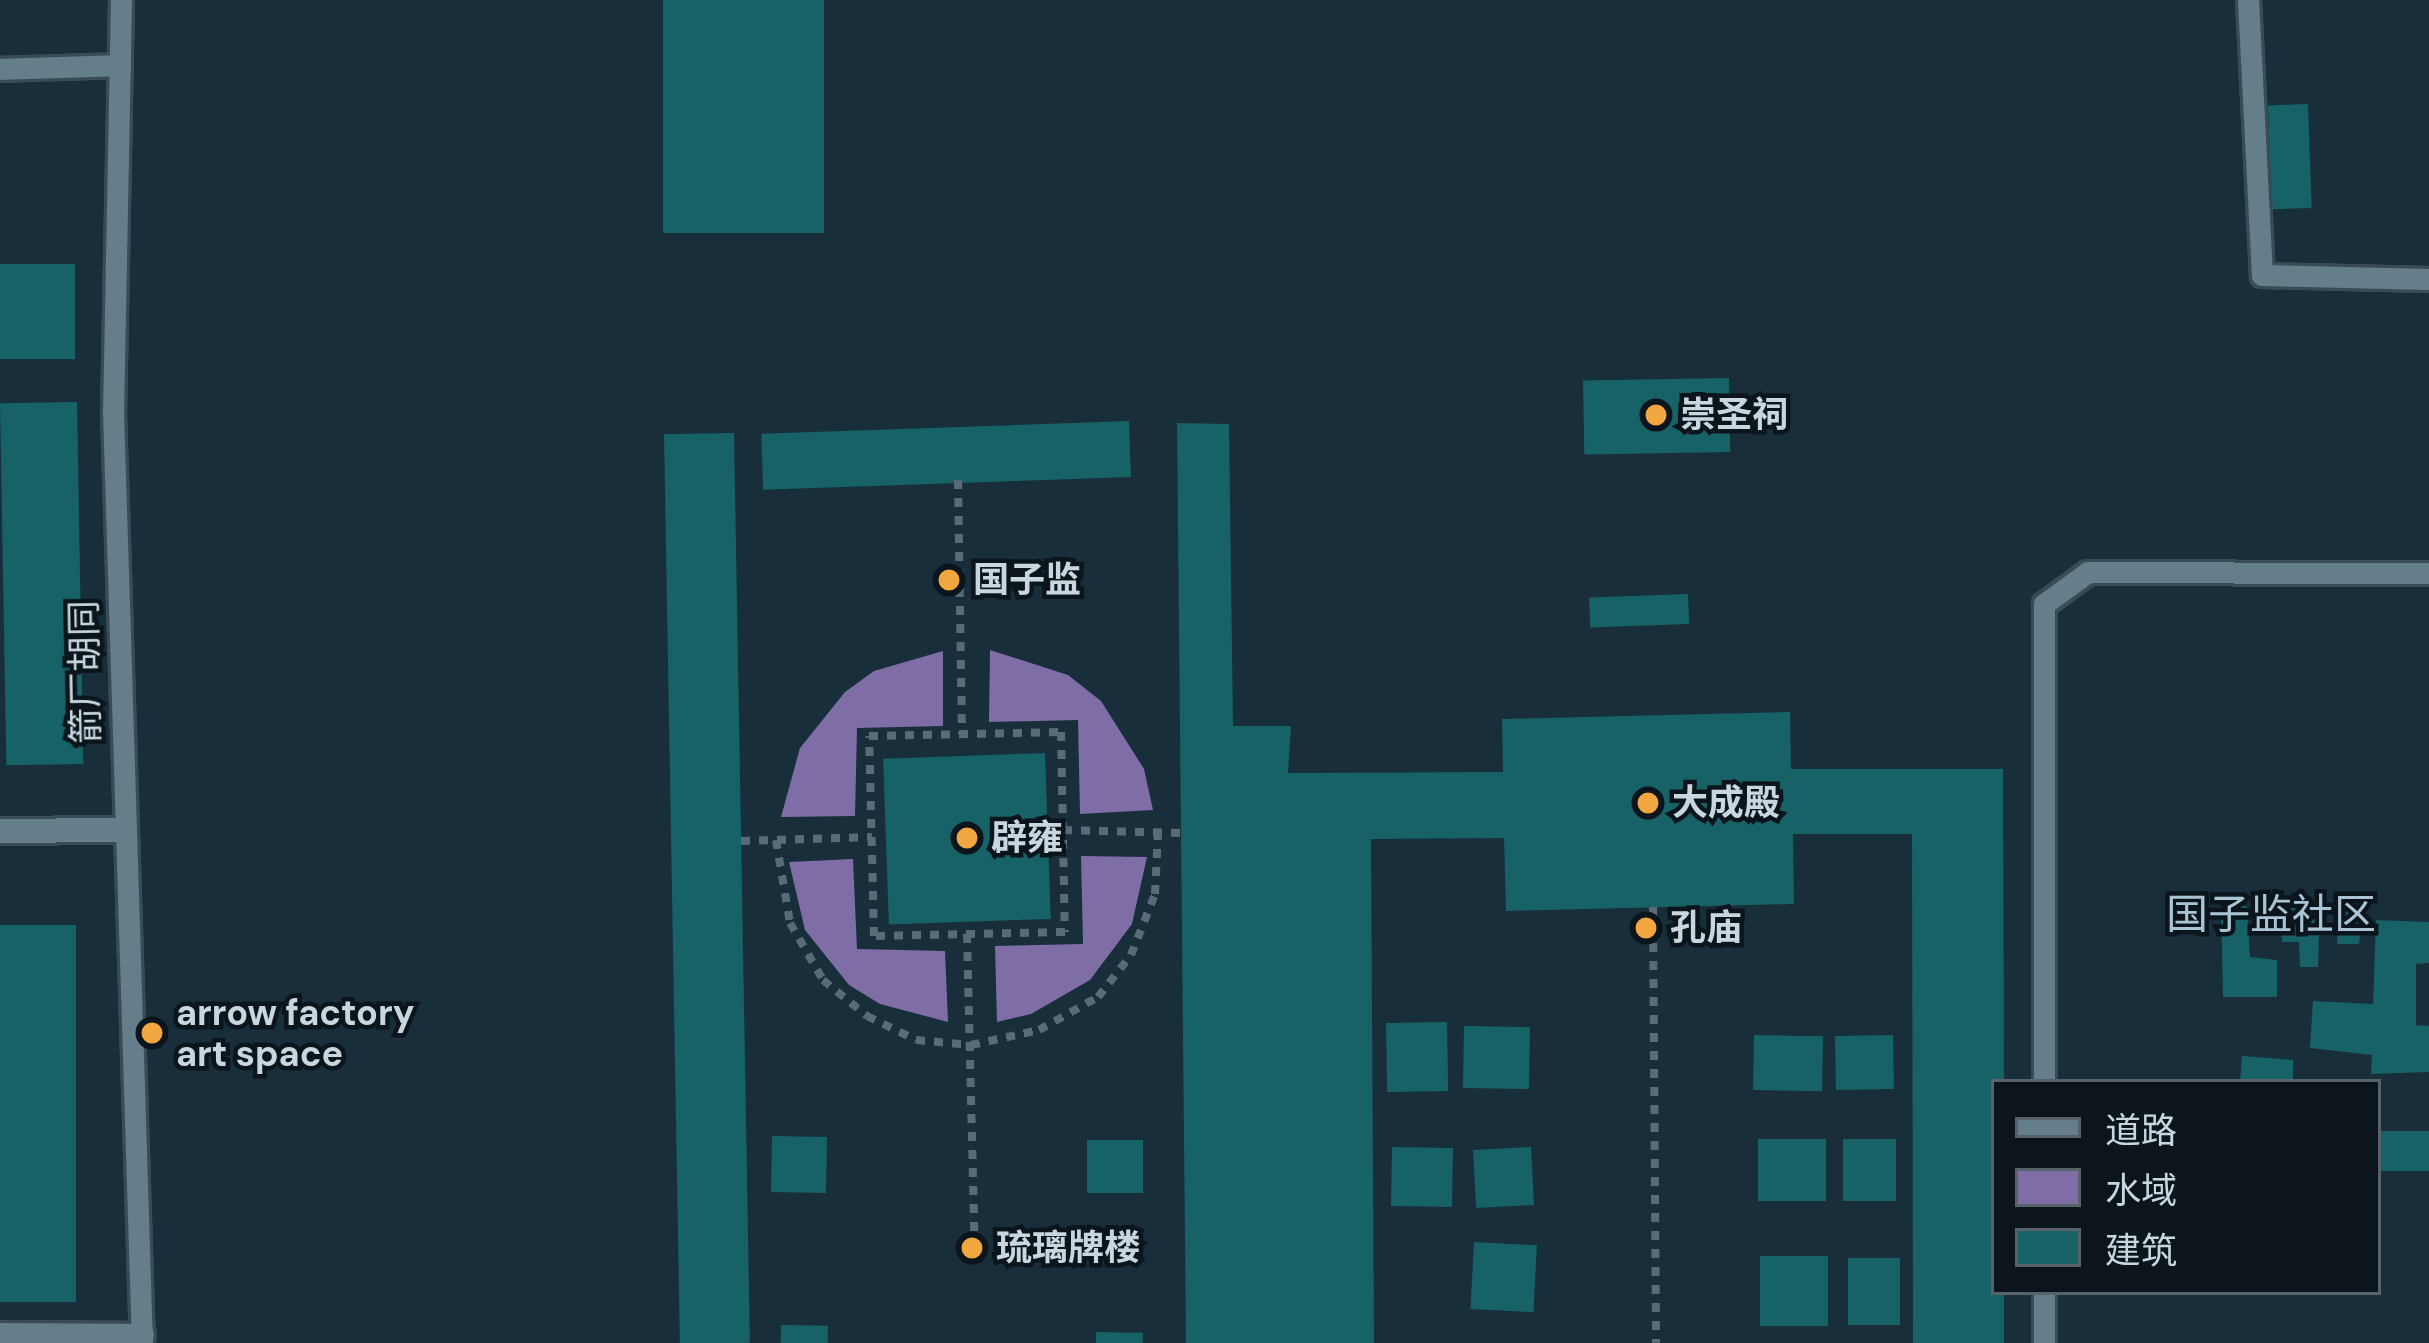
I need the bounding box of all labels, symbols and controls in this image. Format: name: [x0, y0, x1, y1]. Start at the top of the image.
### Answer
place label: 崇圣祠: [1680, 393, 1788, 437]
marker: 崇圣祠: [1643, 402, 1669, 428]
place label: 国子监: [973, 558, 1081, 602]
marker: 国子监: [936, 567, 962, 593]
street label: 箭厂胡同: [62, 600, 108, 744]
place label: 大成殿: [1672, 781, 1780, 825]
marker: 大成殿: [1635, 790, 1661, 816]
place label: 辟雍: [991, 816, 1063, 860]
marker: 辟雍: [954, 825, 980, 851]
district label: 国子监社区: [2166, 890, 2376, 940]
place label: 孔庙: [1670, 906, 1742, 950]
marker: 孔庙: [1633, 915, 1659, 941]
place label: arrow factory art space: [176, 990, 415, 1075]
marker: arrow factory art space: [139, 1020, 165, 1046]
legend: [1991, 1079, 2381, 1295]
text: 道路: [2105, 1107, 2177, 1154]
text: 水域: [2105, 1167, 2177, 1214]
place label: 琉璃牌楼: [996, 1226, 1140, 1270]
text: 建筑: [2105, 1227, 2177, 1274]
marker: 琉璃牌楼: [959, 1235, 985, 1261]

